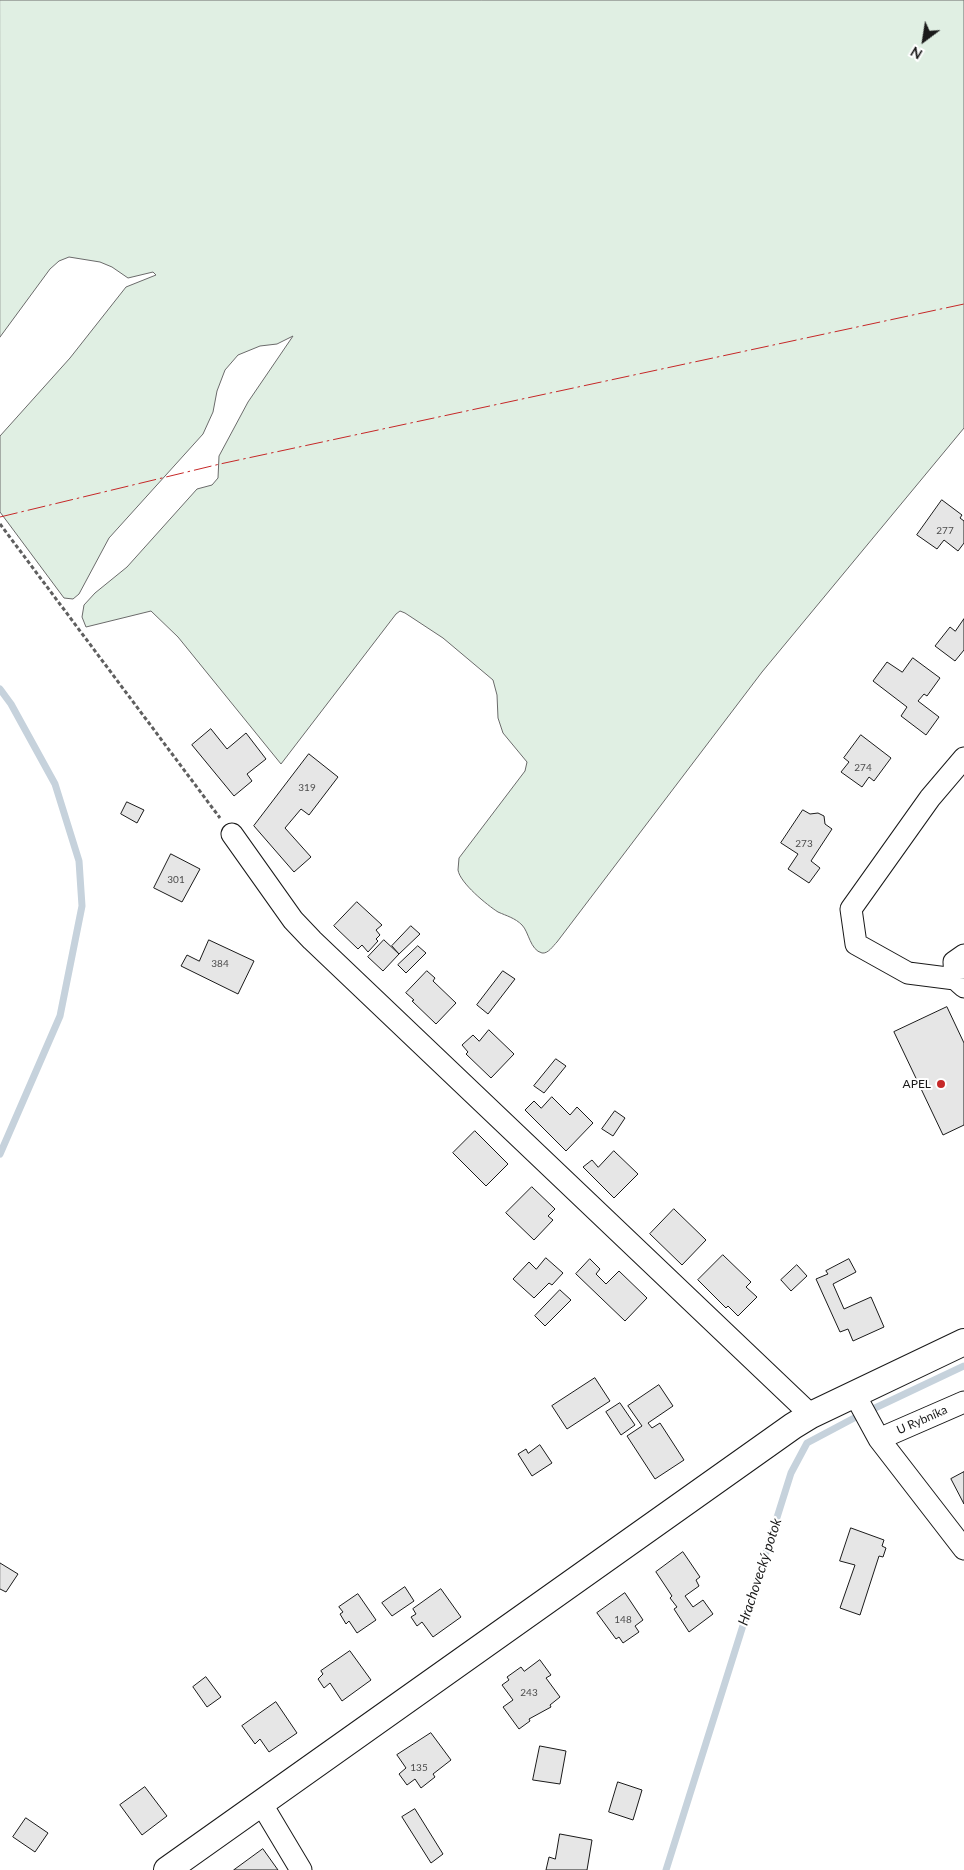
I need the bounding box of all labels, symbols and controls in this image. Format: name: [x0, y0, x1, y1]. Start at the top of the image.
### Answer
north arrow: [899, 15, 949, 65]
text: N: [907, 43, 925, 63]
house number: 277: [936, 525, 954, 537]
house number: 274: [854, 762, 872, 774]
house number: 319: [298, 782, 316, 794]
house number: 273: [795, 838, 813, 850]
house number: 301: [167, 874, 185, 886]
house number: 384: [211, 958, 229, 970]
place label: APEL: [903, 1077, 931, 1091]
marker: APEL: [935, 1078, 947, 1090]
street label: U Rybníka: [894, 1402, 950, 1438]
water label: Hrachovecký potok: [735, 1516, 785, 1628]
house number: 148: [614, 1614, 632, 1626]
house number: 243: [520, 1687, 538, 1699]
house number: 135: [410, 1762, 428, 1774]

